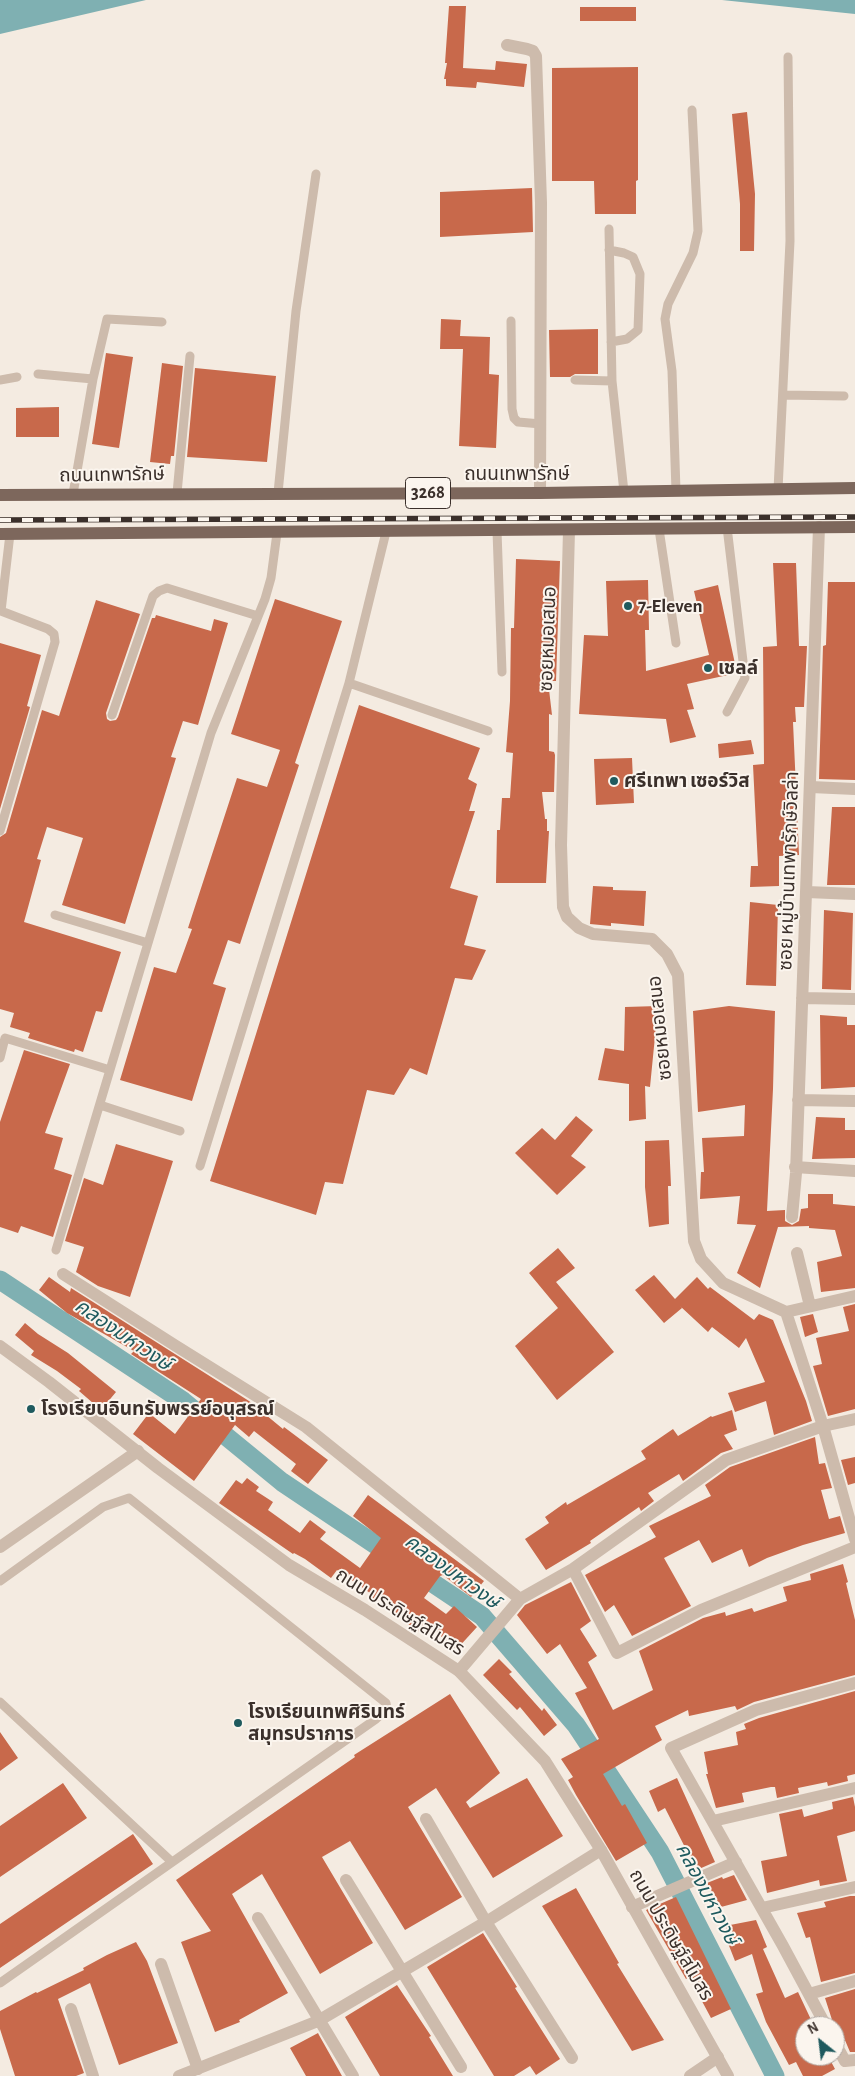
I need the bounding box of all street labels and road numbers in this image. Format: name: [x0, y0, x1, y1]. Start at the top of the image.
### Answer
street label: ถนนเทพารักษ์: [59, 463, 165, 487]
street label: ถนนเทพารักษ์: [464, 463, 570, 485]
road number: 3268: [406, 478, 450, 508]
street label: ซอยหมอเสนอ: [535, 586, 561, 692]
street label: ซอย หมู่บ้านเทพารักษ์วิลล่า: [774, 771, 804, 971]
street label: ซอยหมอเสนอ: [643, 974, 677, 1082]
street label: ถนน ประดิษฐ์สโมสร: [331, 1563, 469, 1661]
street label: ถนน ประดิษฐ์สโมสร: [624, 1865, 718, 2005]

